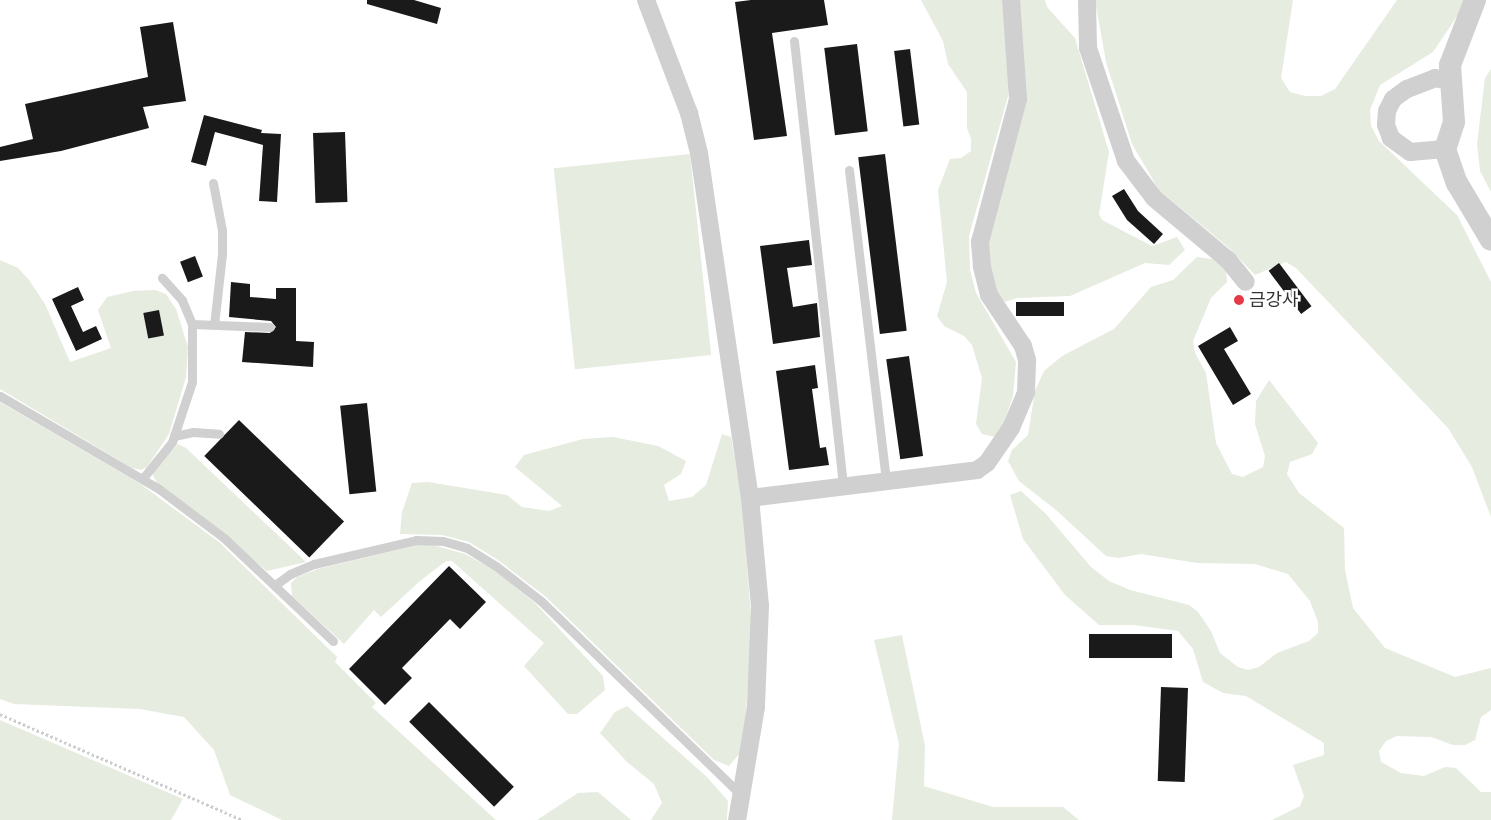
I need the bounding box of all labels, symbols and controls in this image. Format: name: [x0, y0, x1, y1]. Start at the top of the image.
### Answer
place label: 금강사: [1249, 289, 1299, 311]
marker: 금강사: [1233, 294, 1245, 306]

